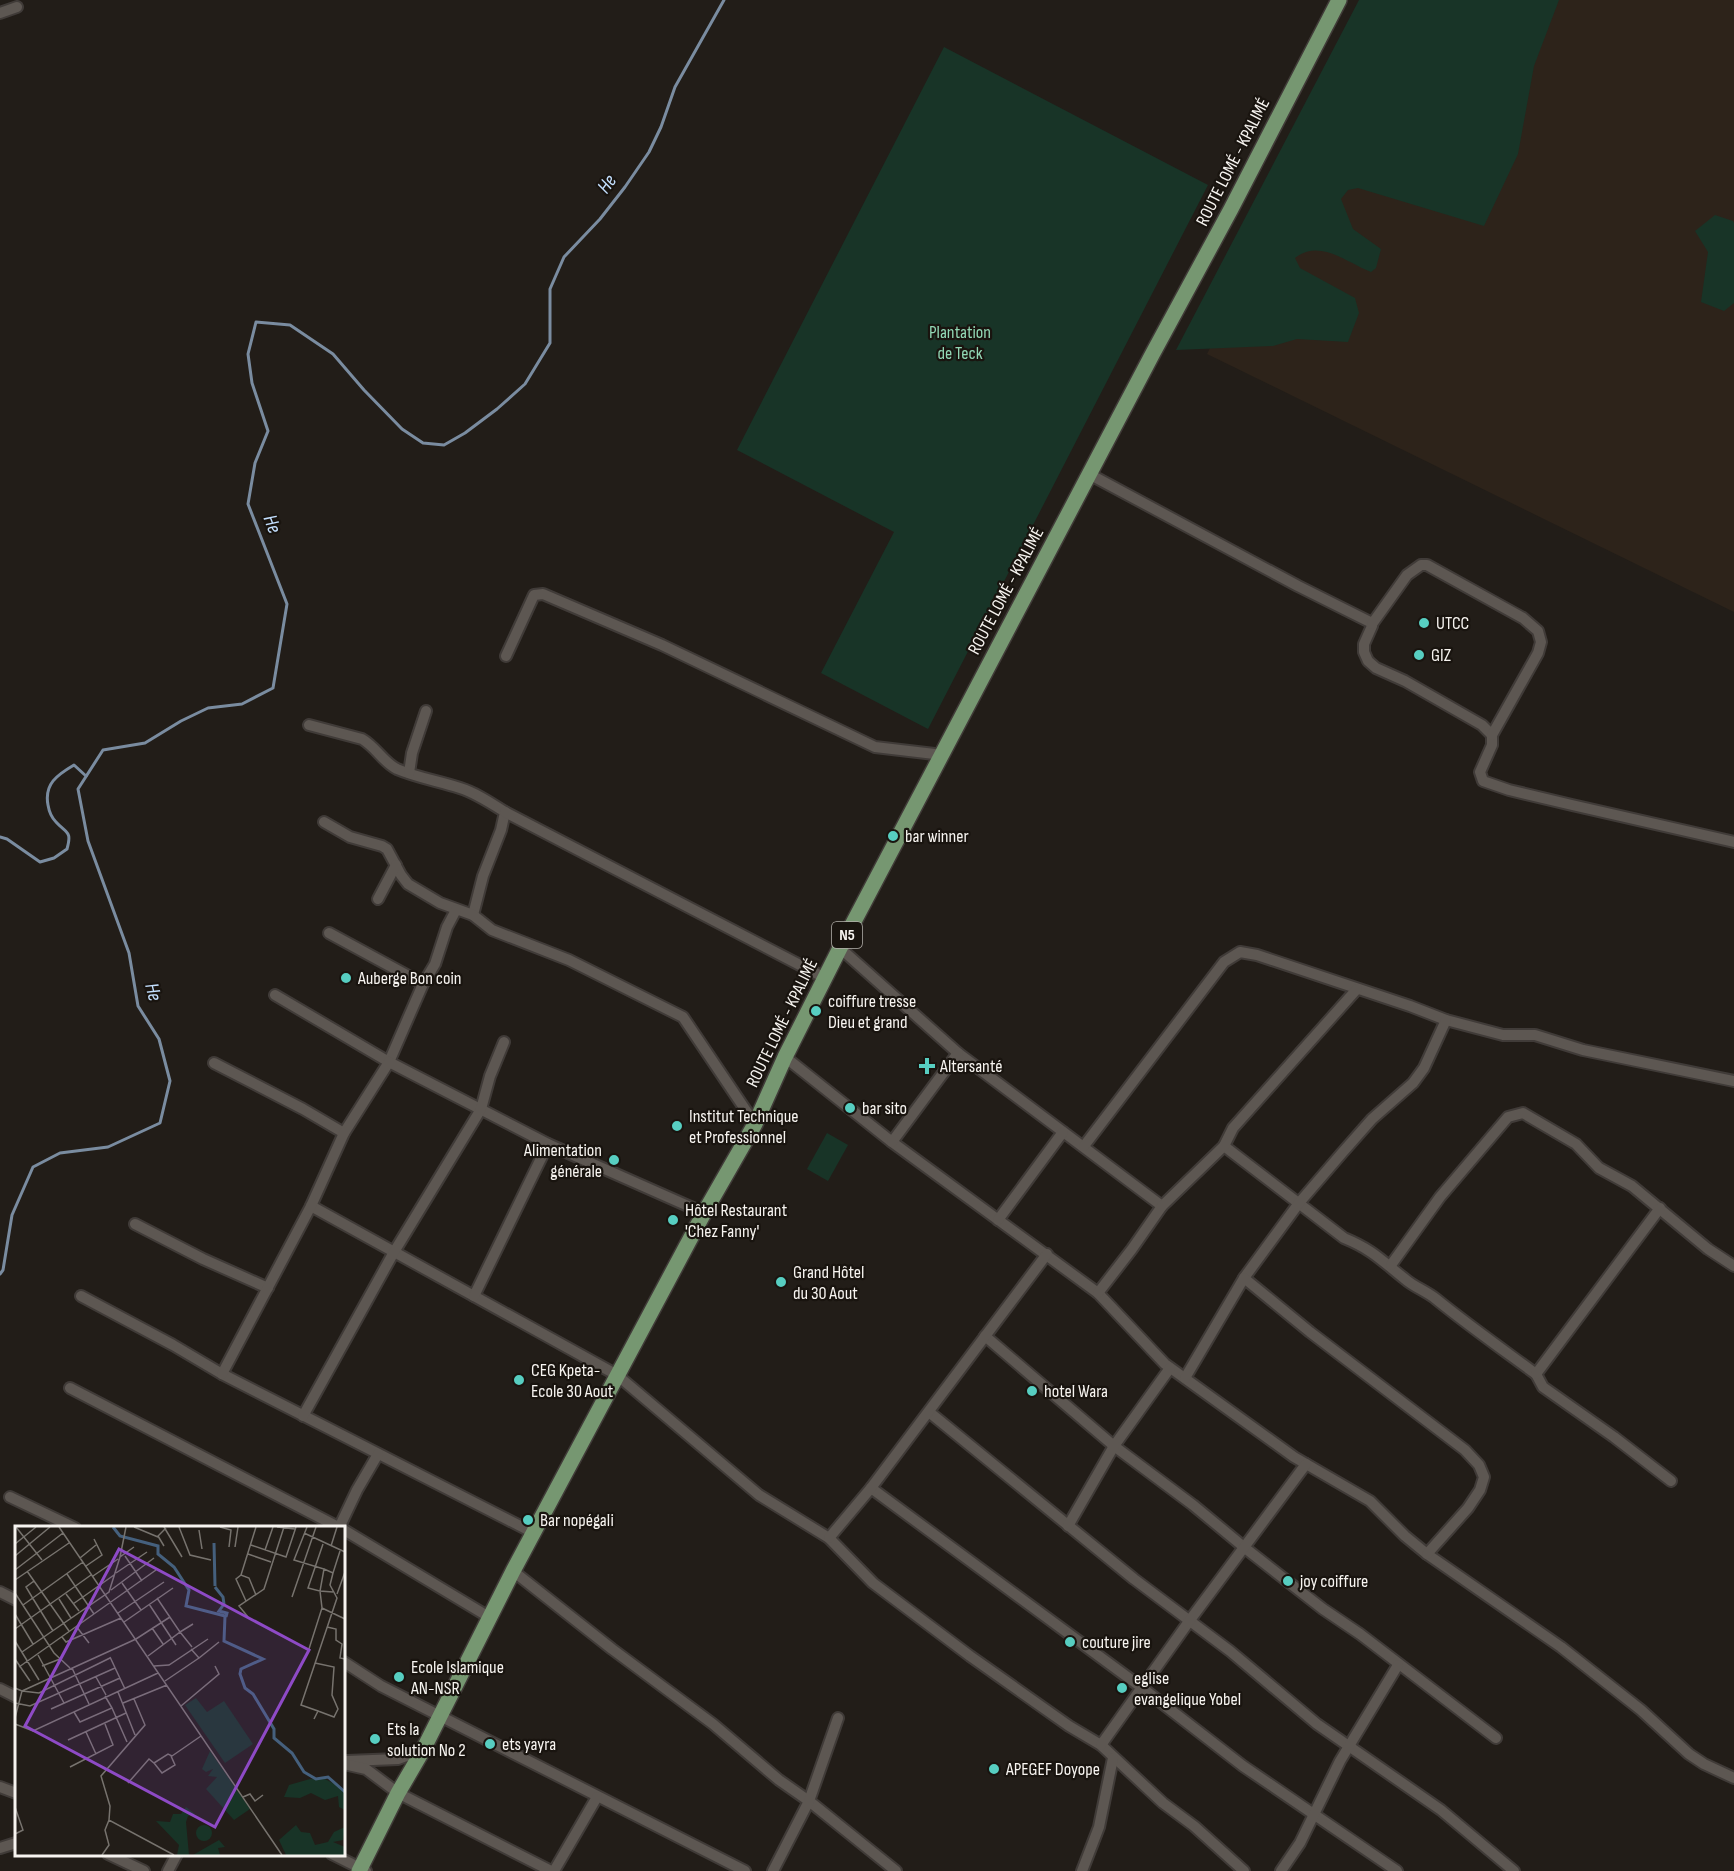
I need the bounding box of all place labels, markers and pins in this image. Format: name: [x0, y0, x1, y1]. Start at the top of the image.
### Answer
place label: UTCC: [1436, 613, 1469, 634]
marker: UTCC: [1417, 616, 1431, 630]
place label: GIZ: [1431, 645, 1452, 666]
marker: GIZ: [1412, 648, 1426, 662]
place label: bar winner: [905, 826, 969, 847]
marker: bar winner: [886, 829, 900, 843]
place label: Auberge Bon coin: [357, 968, 462, 989]
marker: Auberge Bon coin: [339, 971, 353, 985]
place label: coiffure tresse Dieu et grand: [828, 991, 916, 1033]
marker: coiffure tresse Dieu et grand: [809, 1004, 823, 1018]
place label: Altersanté: [939, 1056, 1003, 1077]
marker: Altersanté: [918, 1057, 936, 1075]
place label: bar sito: [862, 1098, 907, 1119]
marker: bar sito: [843, 1101, 857, 1115]
place label: Institut Technique et Professionnel: [689, 1106, 799, 1148]
marker: Institut Technique et Professionnel: [670, 1119, 684, 1133]
place label: Alimentation générale: [523, 1140, 602, 1182]
marker: Alimentation générale: [607, 1153, 621, 1167]
place label: Hôtel Restaurant 'Chez Fanny': [685, 1200, 788, 1242]
marker: Hôtel Restaurant 'Chez Fanny': [666, 1213, 680, 1227]
place label: Grand Hôtel du 30 Aout: [793, 1262, 864, 1304]
marker: Grand Hôtel du 30 Aout: [774, 1275, 788, 1289]
place label: CEG Kpeta- Ecole 30 Aout: [531, 1360, 614, 1402]
marker: CEG Kpeta- Ecole 30 Aout: [512, 1373, 526, 1387]
place label: hotel Wara: [1044, 1381, 1108, 1402]
marker: hotel Wara: [1025, 1384, 1039, 1398]
place label: Bar nopégali: [540, 1510, 614, 1531]
marker: Bar nopégali: [521, 1513, 535, 1527]
place label: joy coiffure: [1299, 1571, 1368, 1592]
marker: joy coiffure: [1281, 1574, 1295, 1588]
place label: couture jire: [1082, 1632, 1151, 1653]
marker: couture jire: [1063, 1635, 1077, 1649]
place label: Ecole Islamique AN-NSR: [410, 1657, 504, 1699]
place label: eglise evangelique Yobel: [1134, 1668, 1241, 1710]
marker: Ecole Islamique AN-NSR: [392, 1670, 406, 1684]
marker: eglise evangelique Yobel: [1115, 1681, 1129, 1695]
place label: Ets la solution No 2: [387, 1719, 466, 1761]
marker: Ets la solution No 2: [368, 1732, 382, 1746]
place label: ets yayra: [502, 1734, 556, 1755]
marker: ets yayra: [483, 1737, 497, 1751]
place label: APEGEF Doyope: [1005, 1759, 1100, 1780]
marker: APEGEF Doyope: [987, 1762, 1001, 1776]

